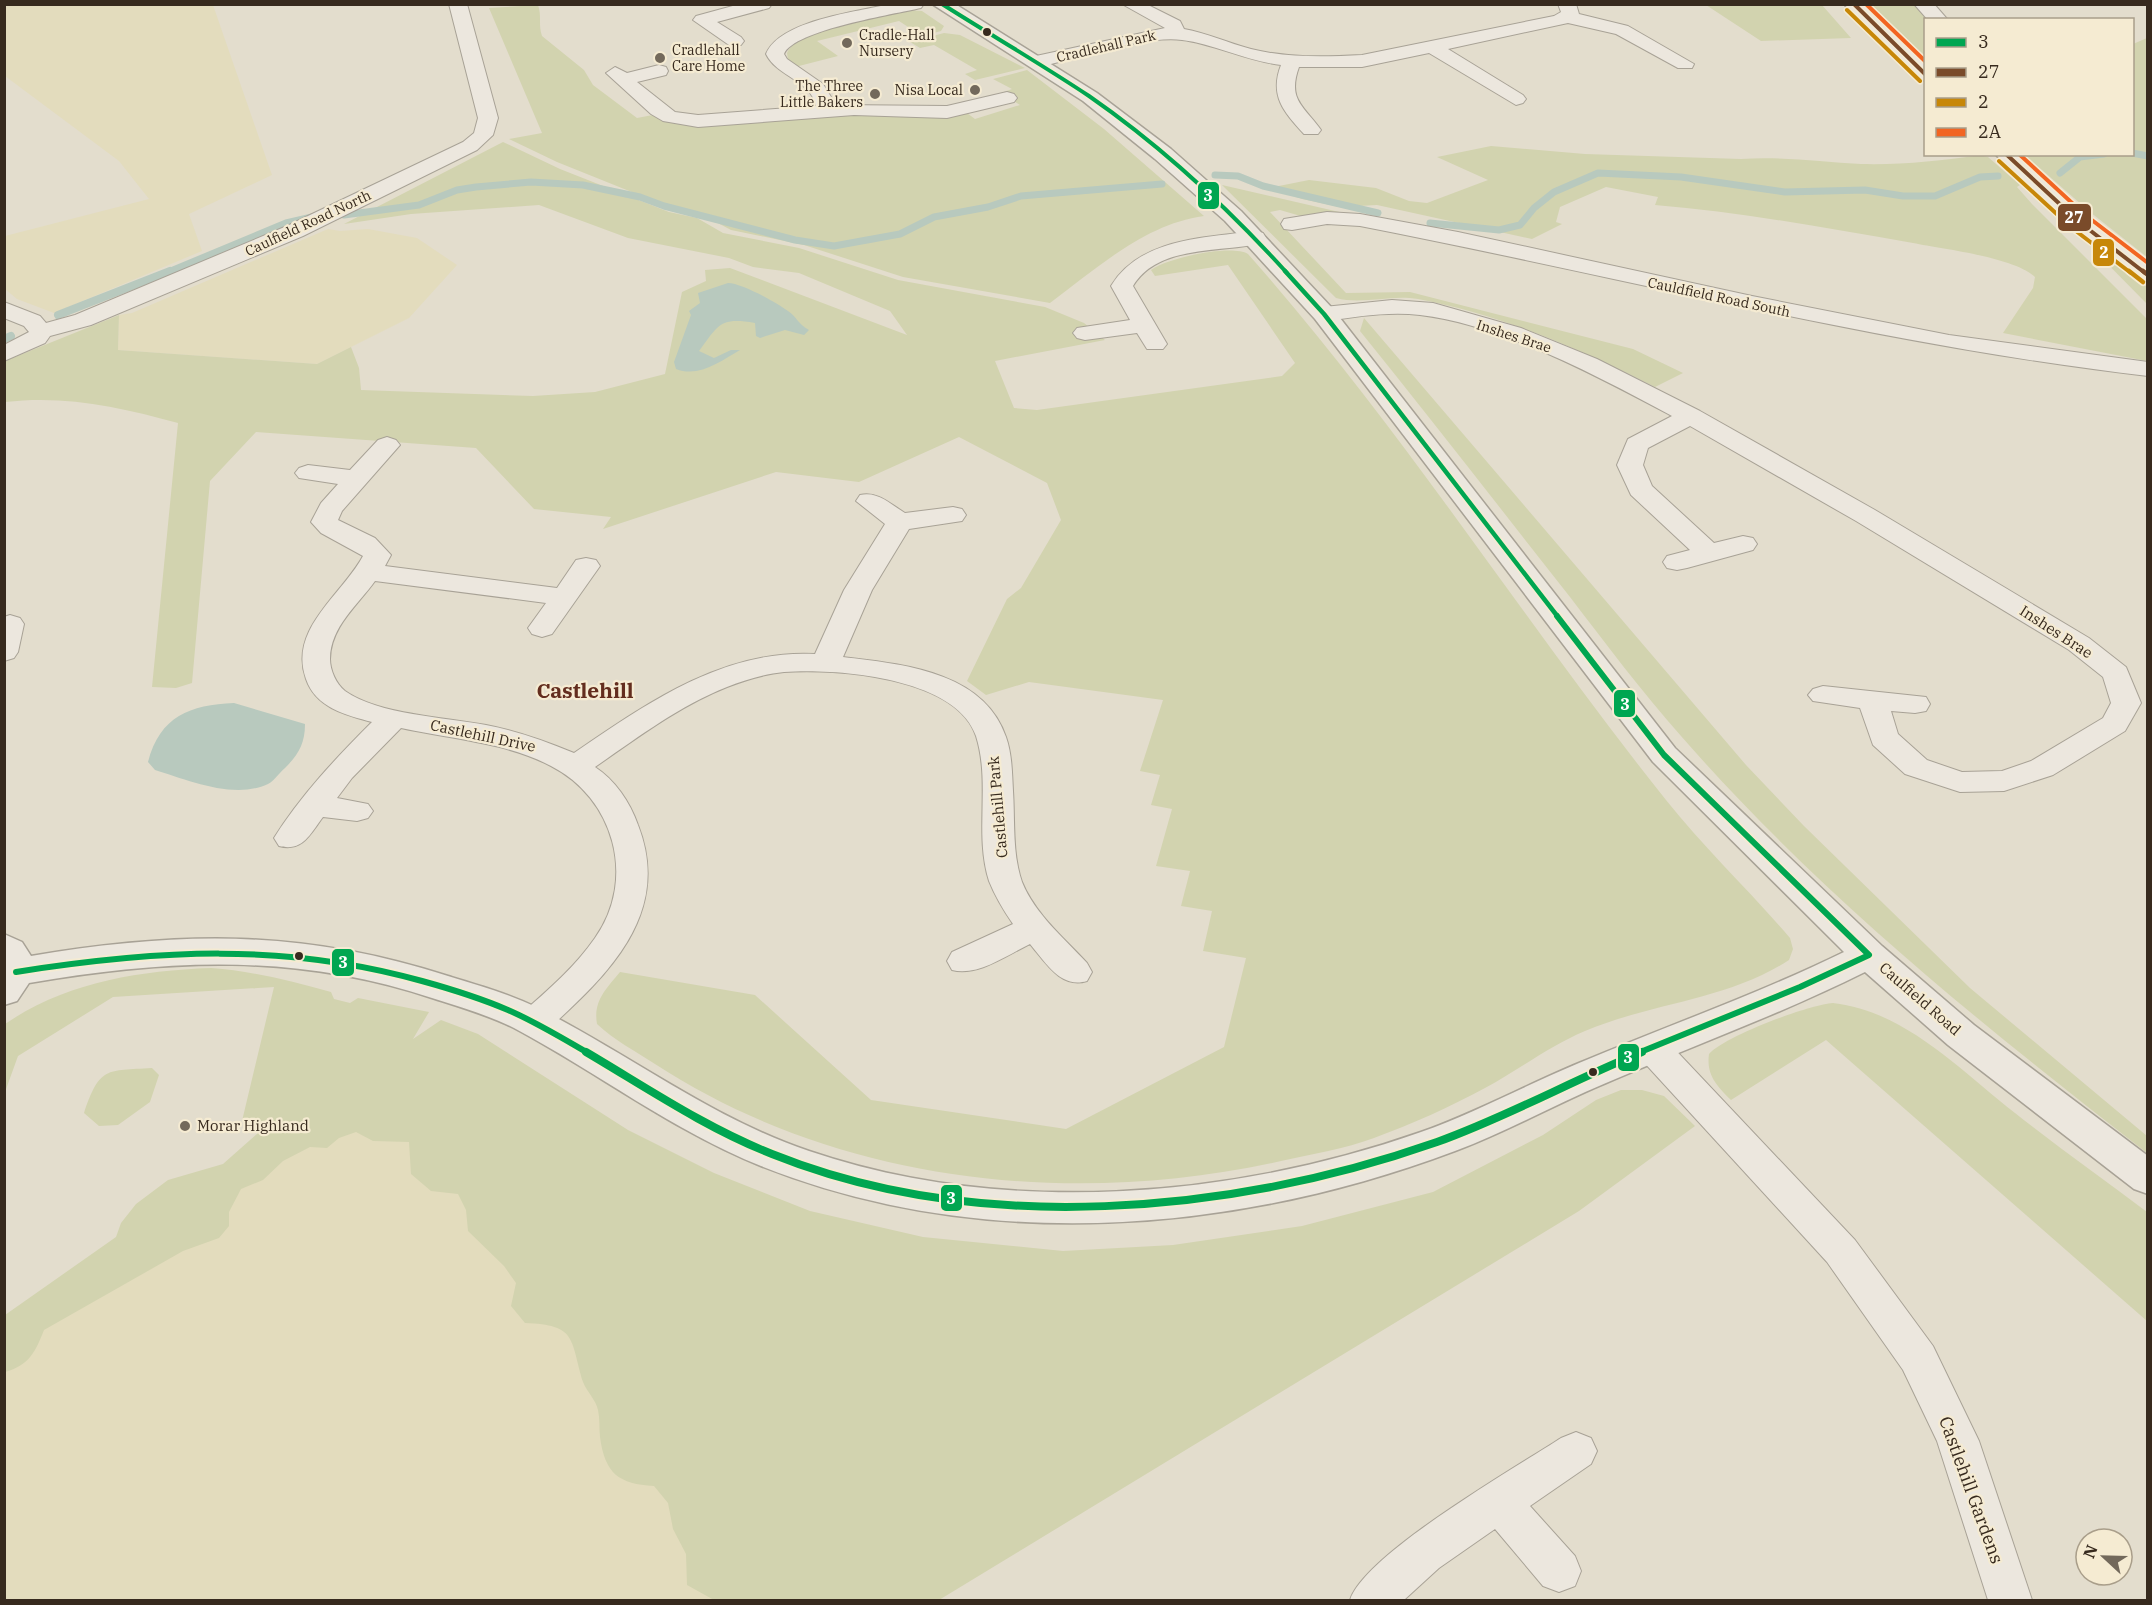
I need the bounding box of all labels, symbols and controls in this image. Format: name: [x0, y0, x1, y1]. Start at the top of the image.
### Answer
legend: [1924, 18, 2134, 156]
place label: Cradle-Hall Nursery: [859, 26, 935, 60]
unlabelled marker: [981, 26, 993, 38]
street label: Cradlehall Park: [1055, 26, 1158, 66]
text: 3: [1978, 30, 1989, 53]
marker: Cradle-Hall Nursery: [840, 36, 854, 50]
place label: Cradlehall Care Home: [672, 41, 745, 75]
marker: Cradlehall Care Home: [653, 51, 667, 65]
text: 27: [1978, 60, 2000, 83]
place label: The Three Little Bakers: [780, 77, 863, 111]
place label: Nisa Local: [895, 81, 963, 99]
marker: Nisa Local: [968, 83, 982, 97]
marker: The Three Little Bakers: [868, 87, 882, 101]
text: 2: [1978, 90, 1989, 113]
text: 2A: [1978, 120, 2002, 143]
line badge: 3: [1197, 181, 1220, 210]
text: 3: [1203, 185, 1213, 205]
street label: Caulfield Road North: [242, 186, 374, 260]
line badge: 27: [2057, 203, 2092, 232]
text: 27: [2064, 207, 2084, 227]
line badge: 2: [2092, 238, 2115, 267]
text: 2: [2099, 242, 2109, 262]
street label: Cauldfield Road South: [1646, 273, 1792, 321]
street label: Inshes Brae: [1474, 315, 1554, 357]
street label: Inshes Brae: [2016, 601, 2096, 662]
district label: Castlehill: [536, 676, 634, 704]
line badge: 3: [1613, 689, 1636, 718]
text: 3: [1620, 694, 1630, 714]
street label: Castlehill Drive: [429, 715, 538, 756]
street label: Castlehill Park: [984, 755, 1011, 859]
line badge: 3: [331, 948, 355, 977]
unlabelled marker: [293, 950, 305, 962]
text: 3: [338, 952, 348, 972]
street label: Caulfield Road: [1876, 958, 1965, 1039]
line badge: 3: [1617, 1043, 1640, 1072]
text: 3: [1623, 1047, 1633, 1067]
unlabelled marker: [1587, 1066, 1599, 1078]
place label: Morar Highland: [197, 1116, 309, 1135]
marker: Morar Highland: [178, 1119, 192, 1133]
line badge: 3: [940, 1184, 963, 1212]
text: 3: [946, 1188, 956, 1208]
street label: Castlehill Gardens: [1934, 1413, 2009, 1567]
north arrow: [2074, 1527, 2134, 1587]
text: N: [2078, 1542, 2102, 1561]

